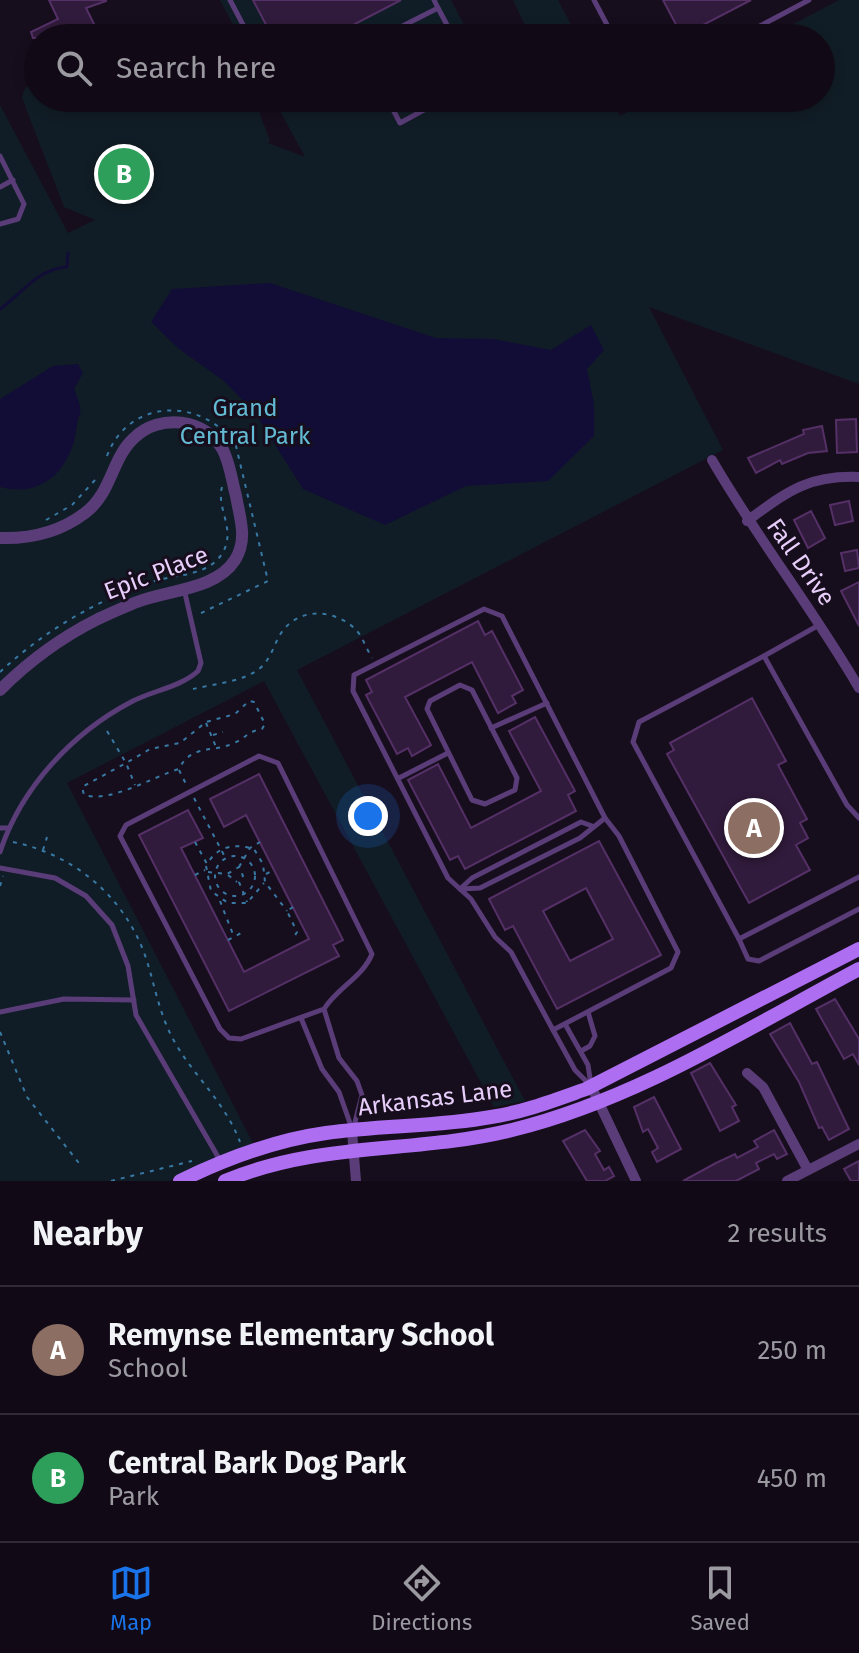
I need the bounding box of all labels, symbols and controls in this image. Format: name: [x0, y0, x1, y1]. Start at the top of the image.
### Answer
search box: [24, 24, 835, 112]
icon: search: [52, 46, 96, 90]
text: Search here: [116, 50, 276, 86]
pin: B: [98, 144, 150, 204]
park label: Grand Central Park: [180, 394, 311, 450]
street label: Fall Drive: [761, 513, 841, 611]
street label: Epic Place: [100, 540, 212, 606]
your location: [348, 796, 388, 836]
pin: A: [728, 798, 780, 858]
street label: Arkansas Lane: [356, 1075, 514, 1121]
text: Nearby: [32, 1213, 143, 1254]
text: 2 results: [727, 1218, 827, 1249]
text: Remynse Elementary School: [108, 1317, 494, 1353]
text: A: [50, 1335, 66, 1366]
text: 250 m: [757, 1335, 827, 1366]
text: School: [108, 1353, 188, 1384]
text: Central Bark Dog Park: [108, 1445, 406, 1481]
text: B: [50, 1463, 66, 1494]
text: 450 m: [757, 1463, 827, 1494]
text: Park: [108, 1481, 159, 1512]
tab: Map: [109, 1561, 153, 1636]
tab: Directions: [371, 1561, 472, 1636]
tab: Saved: [690, 1561, 750, 1636]

